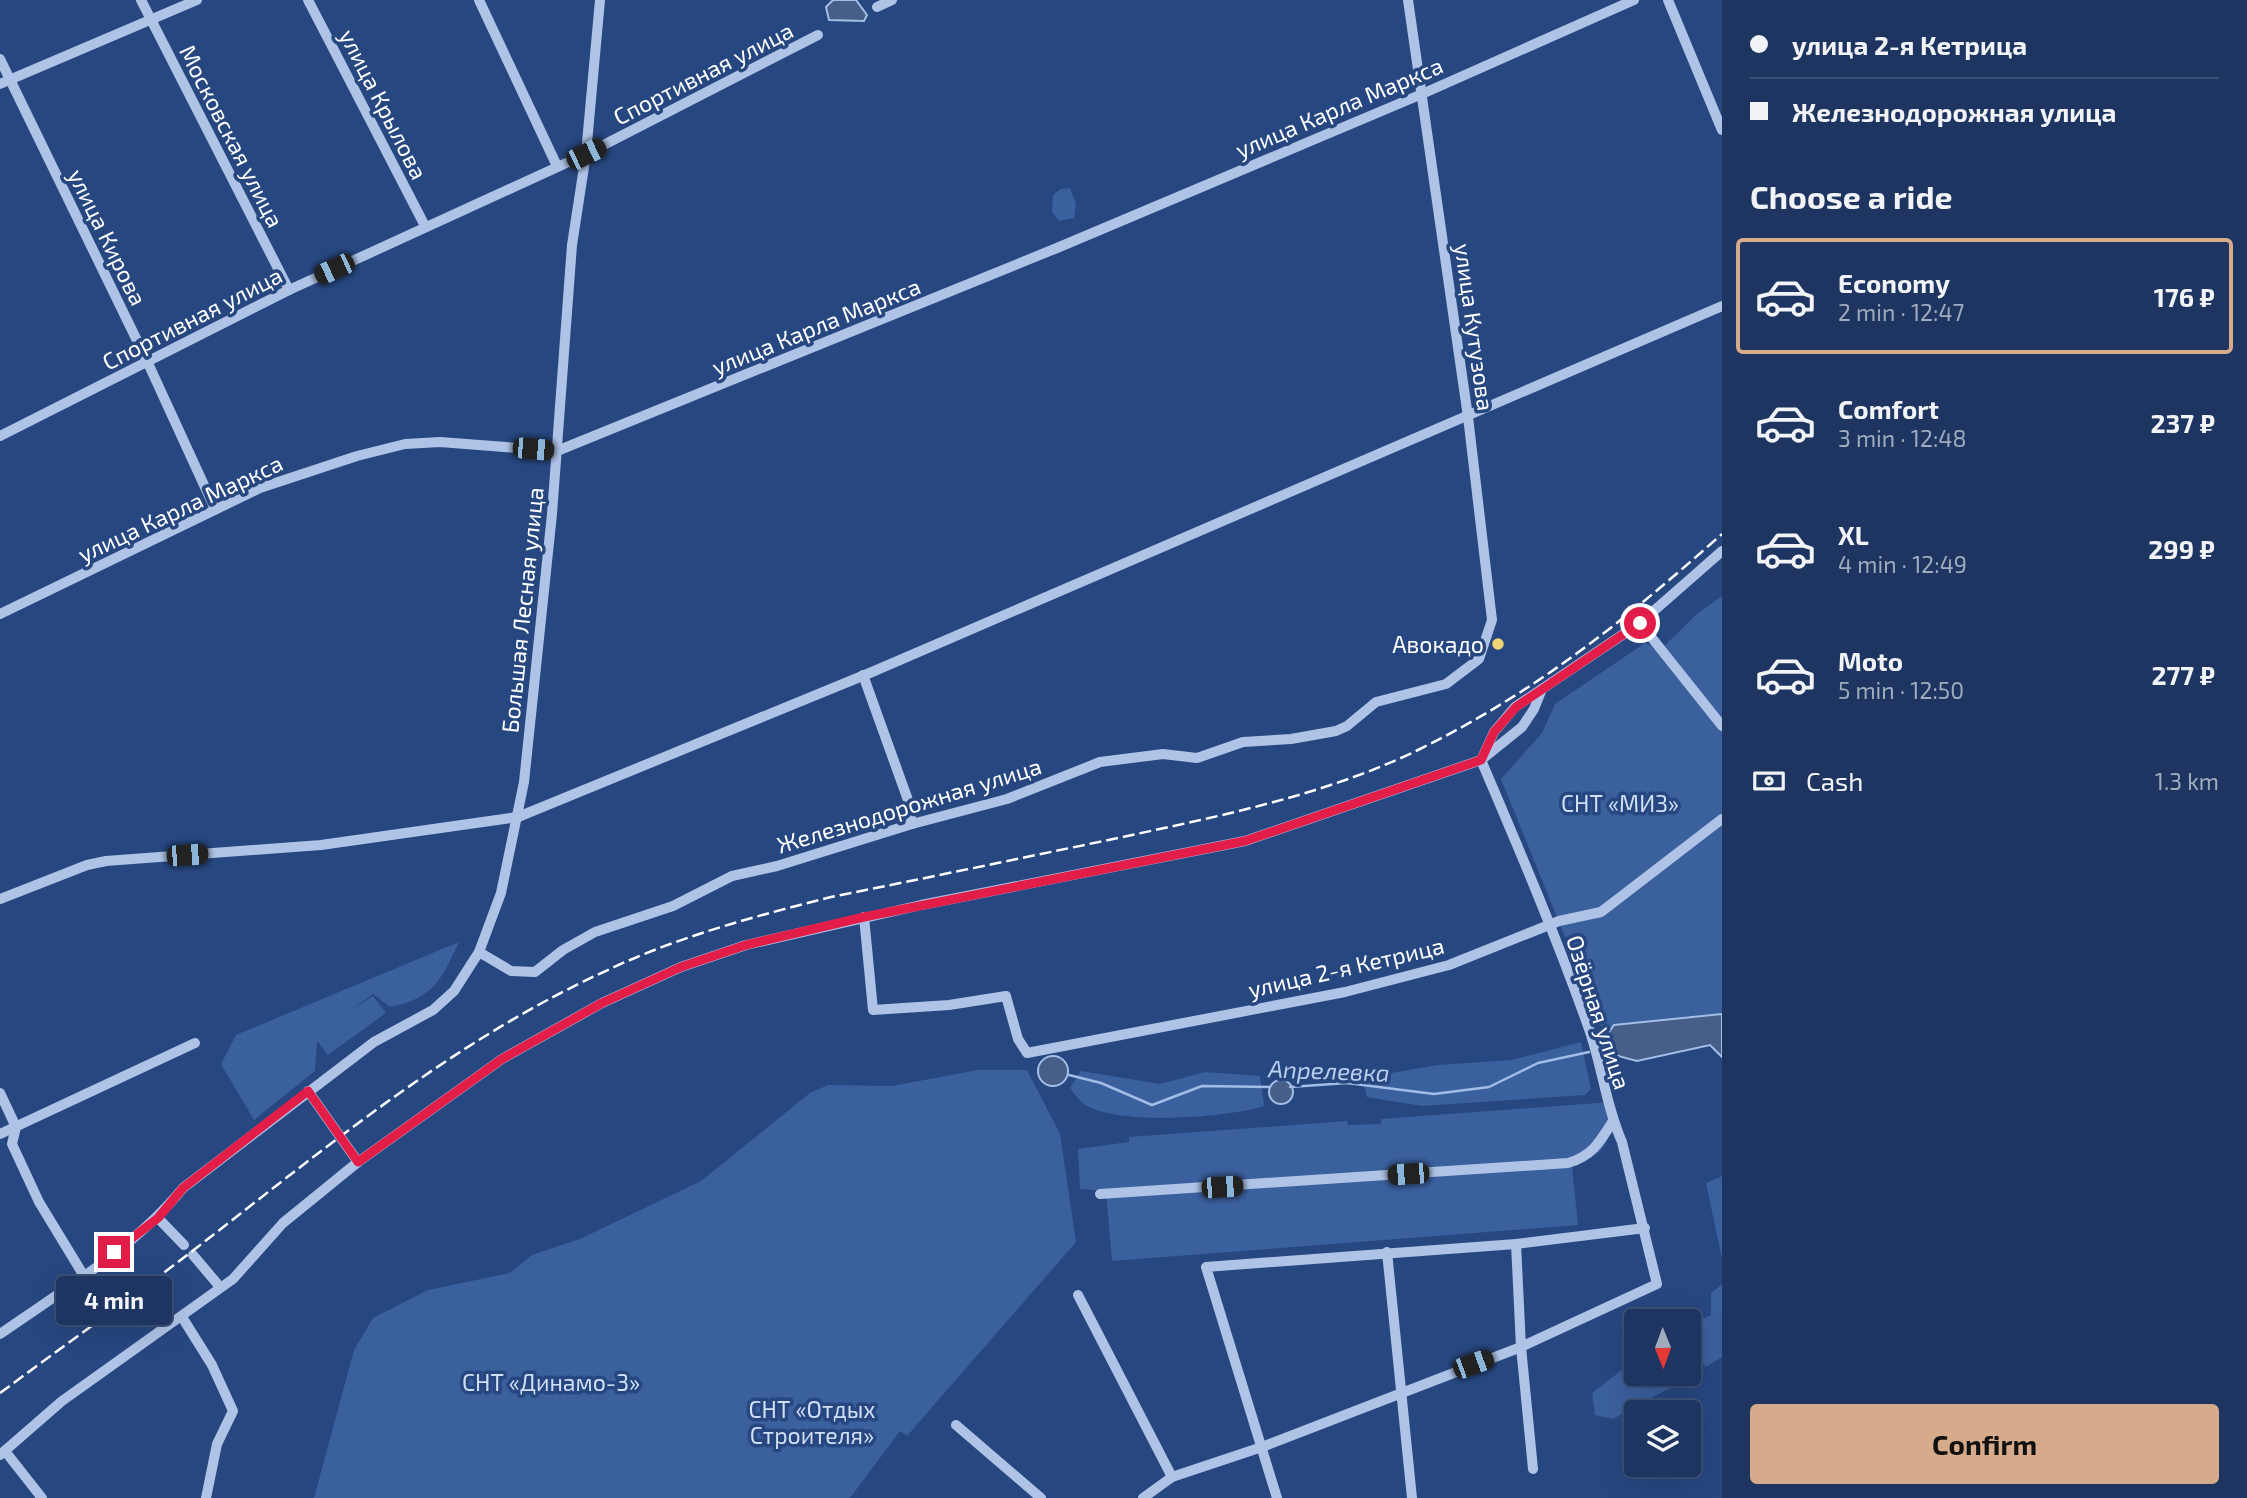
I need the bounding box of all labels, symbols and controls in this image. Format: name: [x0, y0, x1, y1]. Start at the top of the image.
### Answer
street label: Спортивная улица: [608, 16, 798, 131]
street label: улица Крылова: [333, 24, 434, 184]
text: улица 2-я Кетрица: [1792, 29, 2027, 60]
street label: Московская улица: [173, 40, 290, 232]
street label: улица Карла Маркса: [1231, 51, 1447, 164]
text: Железнодорожная улица: [1792, 96, 2116, 127]
car: [563, 135, 610, 173]
street label: улица Кирова: [62, 164, 153, 310]
text: Choose a ride: [1750, 177, 1953, 215]
street label: улица Кутузова: [1448, 242, 1501, 413]
car: [311, 251, 358, 287]
street label: Спортивная улица: [97, 261, 287, 376]
icon: car: [1754, 265, 1817, 328]
text: Economy: [1838, 267, 1950, 298]
street label: улица Карла Маркса: [708, 271, 925, 382]
text: 176 ₽: [2154, 281, 2215, 312]
text: 2 min · 12:47: [1838, 298, 1964, 326]
icon: car: [1754, 391, 1817, 454]
text: Comfort: [1838, 393, 1939, 424]
text: 237 ₽: [2150, 407, 2215, 438]
text: 3 min · 12:48: [1838, 424, 1966, 452]
car: [512, 437, 555, 461]
street label: улица Карла Маркса: [73, 448, 287, 569]
street label: Большая Лесная улица: [495, 486, 550, 734]
icon: car: [1754, 517, 1817, 580]
text: XL: [1838, 519, 1869, 550]
text: 299 ₽: [2148, 533, 2215, 564]
text: 4 min · 12:49: [1838, 550, 1967, 578]
route start: [1624, 607, 1656, 639]
place label: Авокадо: [1392, 630, 1484, 658]
marker: Авокадо: [1490, 636, 1506, 652]
icon: car: [1754, 643, 1817, 706]
text: Moto: [1838, 645, 1903, 676]
text: 277 ₽: [2151, 659, 2215, 690]
text: 5 min · 12:50: [1838, 676, 1964, 704]
street label: Железнодорожная улица: [773, 751, 1045, 860]
icon: cash: [1750, 762, 1788, 800]
text: Cash: [1806, 765, 1863, 796]
text: 1.3 km: [2155, 767, 2219, 795]
park label: СНТ «МИЗ»: [1561, 789, 1679, 817]
car: [166, 843, 209, 867]
street label: улица 2-я Кетрица: [1245, 931, 1447, 1004]
street label: Озёрная улица: [1560, 931, 1637, 1093]
water label: Апрелевка: [1267, 1053, 1390, 1087]
car: [1387, 1162, 1430, 1186]
car: [1201, 1175, 1244, 1199]
route end: [98, 1236, 130, 1268]
callout: 4 min: [56, 1276, 172, 1326]
text: 4 min: [84, 1286, 144, 1314]
north arrow: [1624, 1309, 1701, 1386]
map controls: [1624, 1309, 1701, 1477]
car: [1450, 1347, 1497, 1381]
park label: СНТ «Динамо-3»: [462, 1368, 640, 1396]
park label: СНТ «Отдых Строителя»: [748, 1395, 876, 1449]
button: layers: [1624, 1400, 1701, 1477]
button: Confirm: [1750, 1404, 2219, 1484]

